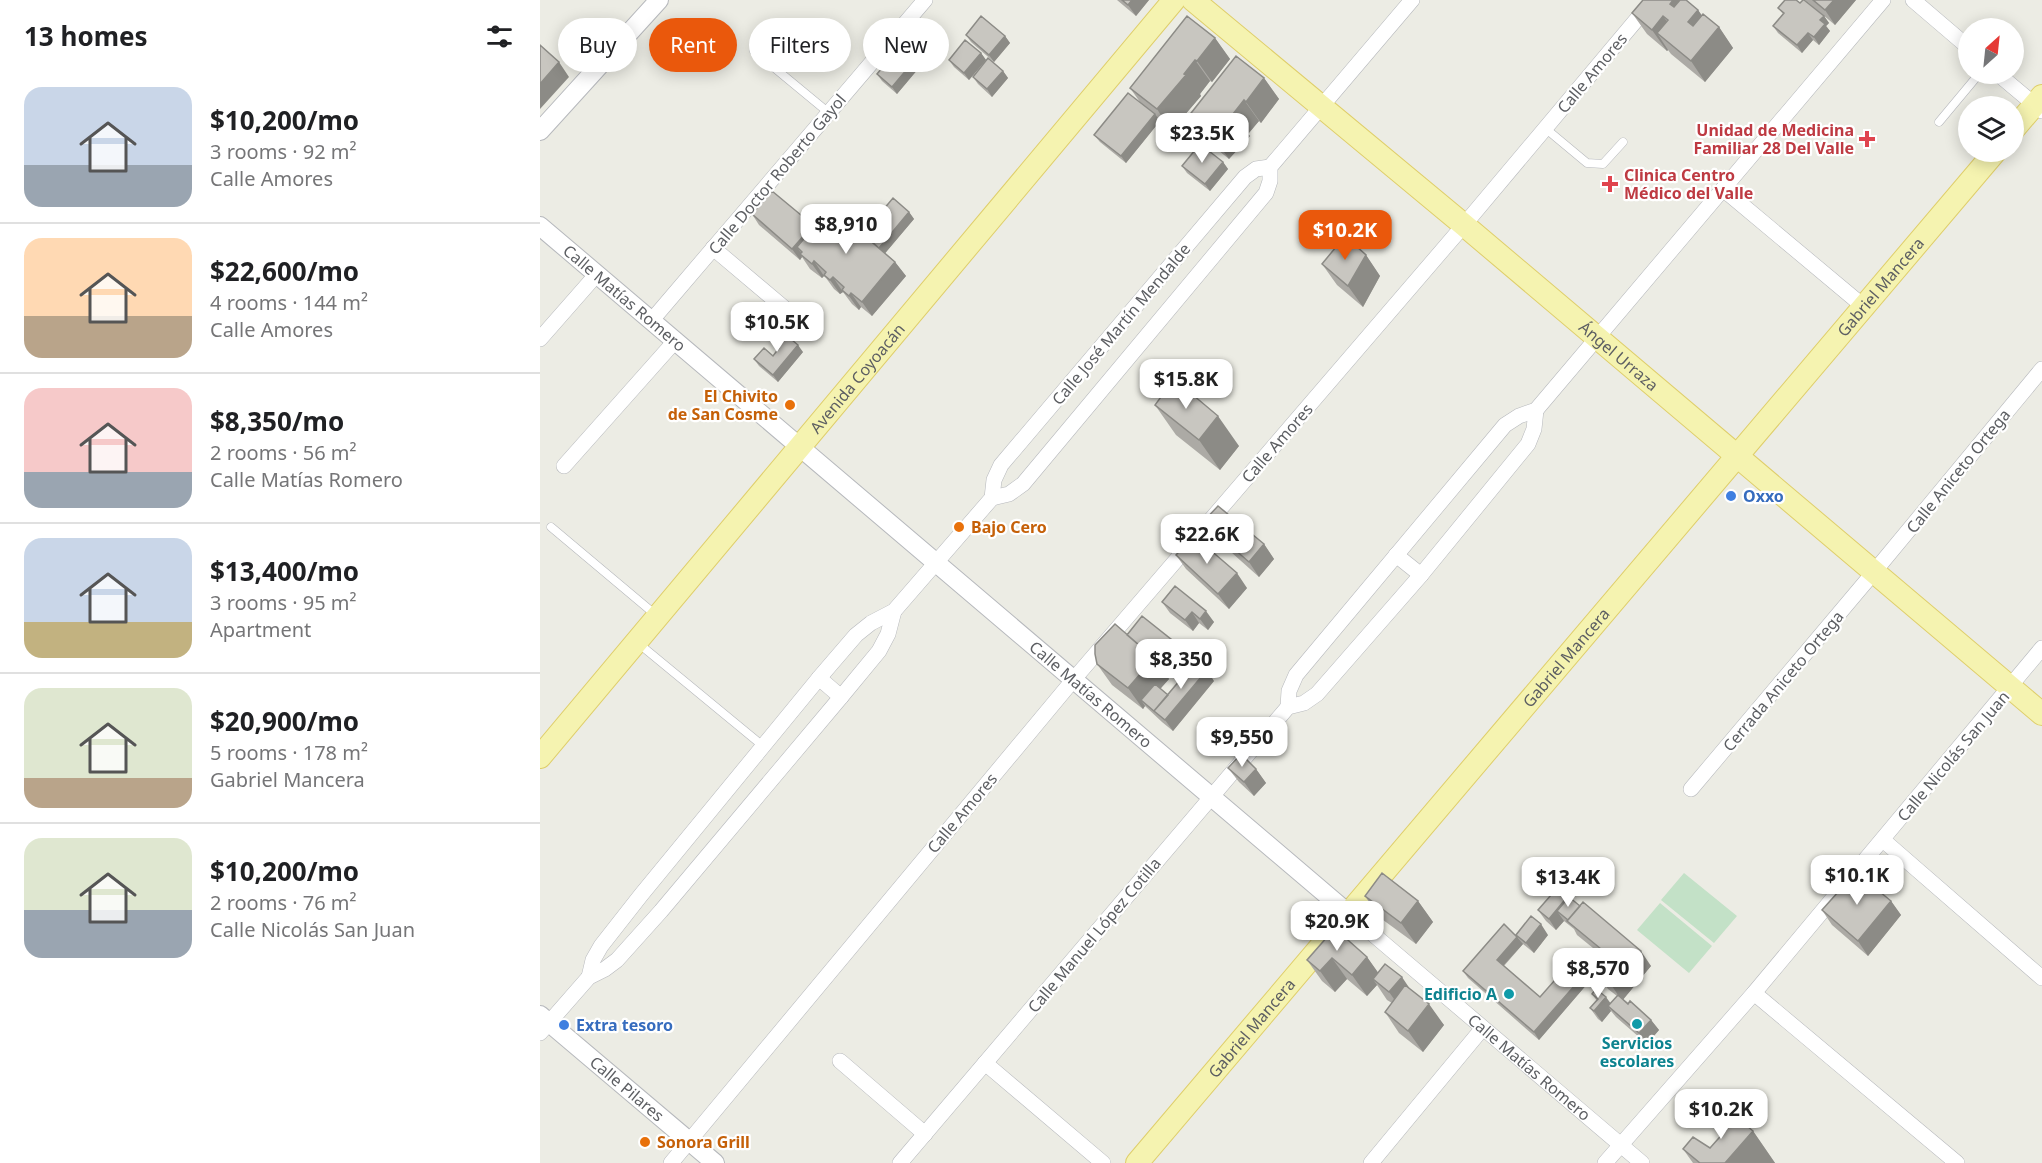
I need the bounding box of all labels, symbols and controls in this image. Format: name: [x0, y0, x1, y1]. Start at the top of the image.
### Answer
text: 13 homes: [24, 18, 148, 54]
chip: Buy: [558, 18, 637, 72]
chip: Rent: [649, 18, 737, 72]
chip: Filters: [749, 18, 851, 72]
chip: New: [863, 18, 949, 72]
north arrow: [1958, 18, 2024, 84]
map controls: [1958, 18, 2024, 162]
icon: filters: [483, 20, 516, 53]
street label: Calle Amores: [1552, 28, 1632, 118]
street label: Calle Doctor Roberto Gayol: [703, 89, 851, 259]
button: layers: [1958, 96, 2024, 162]
text: $10,200/mo: [210, 102, 359, 138]
icon: home: [72, 111, 144, 183]
pin: $23.5K: [1153, 113, 1251, 164]
text: $23.5K: [1170, 119, 1234, 146]
place label: Unidad de Medicina Familiar 28 Del Valle: [1693, 119, 1854, 159]
marker: Unidad de Medicina Familiar 28 Del Valle: [1858, 130, 1876, 148]
text: 3 rooms · 92 m²: [210, 138, 357, 165]
place label: Clinica Centro Médico del Valle: [1624, 164, 1753, 204]
text: Calle Amores: [210, 165, 333, 192]
marker: Clinica Centro Médico del Valle: [1601, 175, 1619, 193]
pin: $8,910: [797, 204, 895, 255]
text: $8,910: [815, 210, 877, 237]
pin: $10.2K: [1296, 210, 1394, 261]
text: $10.2K: [1313, 216, 1377, 243]
street label: Gabriel Mancera: [1832, 233, 1929, 341]
street label: Calle Matías Romero: [559, 239, 691, 356]
street label: Calle José Martín Mendalde: [1047, 239, 1195, 409]
text: $22,600/mo: [210, 253, 359, 289]
icon: home: [72, 262, 144, 334]
text: 4 rooms · 144 m²: [210, 289, 368, 316]
pin: $10.5K: [728, 302, 826, 353]
text: $10.5K: [745, 308, 809, 335]
text: Calle Amores: [210, 316, 333, 343]
street label: Ángel Urraza: [1575, 316, 1663, 396]
street label: Avenida Coyoacán: [805, 319, 910, 438]
pin: $15.8K: [1137, 359, 1235, 410]
text: $15.8K: [1154, 365, 1218, 392]
place label: El Chivito de San Cosme: [668, 385, 778, 425]
marker: El Chivito de San Cosme: [783, 398, 797, 412]
street label: Calle Amores: [1236, 399, 1318, 487]
text: $8,350/mo: [210, 403, 344, 439]
street label: Calle Aniceto Ortega: [1901, 404, 2015, 538]
icon: home: [72, 412, 144, 484]
text: 2 rooms · 56 m²: [210, 439, 357, 466]
text: Calle Matías Romero: [210, 466, 403, 493]
place label: Oxxo: [1743, 485, 1784, 507]
marker: Oxxo: [1724, 489, 1738, 503]
pin: $22.6K: [1158, 514, 1256, 565]
place label: Bajo Cero: [971, 516, 1047, 538]
marker: Bajo Cero: [952, 520, 966, 534]
text: $22.6K: [1175, 520, 1239, 547]
text: $13,400/mo: [210, 553, 359, 589]
icon: home: [72, 562, 144, 634]
text: 3 rooms · 95 m²: [210, 589, 357, 616]
street label: Gabriel Mancera: [1518, 603, 1614, 712]
street label: Cerrada Aniceto Ortega: [1718, 606, 1848, 756]
text: Apartment: [210, 616, 311, 643]
street label: Calle Matías Romero: [1025, 636, 1157, 753]
pin: $8,350: [1132, 639, 1230, 690]
text: $8,350: [1150, 645, 1212, 672]
street label: Calle Nicolás San Juan: [1892, 686, 2014, 826]
text: $20,900/mo: [210, 703, 359, 739]
icon: home: [72, 712, 144, 784]
pin: $9,550: [1193, 717, 1291, 768]
text: $9,550: [1211, 723, 1273, 750]
text: 5 rooms · 178 m²: [210, 739, 368, 766]
text: Gabriel Mancera: [210, 766, 365, 793]
street label: Calle Amores: [922, 768, 1002, 858]
text: $10,200/mo: [210, 853, 359, 889]
street label: Calle Manuel López Cotilla: [1022, 853, 1166, 1017]
pin: $10.1K: [1808, 855, 1906, 906]
pin: $13.4K: [1519, 857, 1617, 908]
text: $10.1K: [1825, 861, 1889, 888]
icon: home: [72, 862, 144, 934]
text: $13.4K: [1536, 863, 1600, 890]
text: 2 rooms · 76 m²: [210, 889, 357, 916]
pin: $20.9K: [1288, 901, 1386, 952]
text: $20.9K: [1305, 907, 1369, 934]
text: Calle Nicolás San Juan: [210, 916, 415, 943]
pin: $8,570: [1549, 948, 1647, 999]
text: $8,570: [1567, 954, 1629, 981]
street label: Gabriel Mancera: [1203, 974, 1300, 1082]
place label: Edificio A: [1424, 983, 1498, 1005]
marker: Edificio A: [1502, 987, 1516, 1001]
street label: Calle Matías Romero: [1463, 1009, 1595, 1126]
place label: Extra tesoro: [576, 1014, 673, 1036]
marker: Servicios escolares: [1630, 1017, 1644, 1031]
marker: Extra tesoro: [557, 1018, 571, 1032]
place label: Servicios escolares: [1600, 1032, 1674, 1072]
street label: Calle Pilares: [585, 1051, 669, 1126]
pin: $10.2K: [1672, 1089, 1770, 1140]
text: $10.2K: [1689, 1095, 1753, 1122]
place label: Sonora Grill: [657, 1131, 750, 1153]
marker: Sonora Grill: [638, 1135, 652, 1149]

